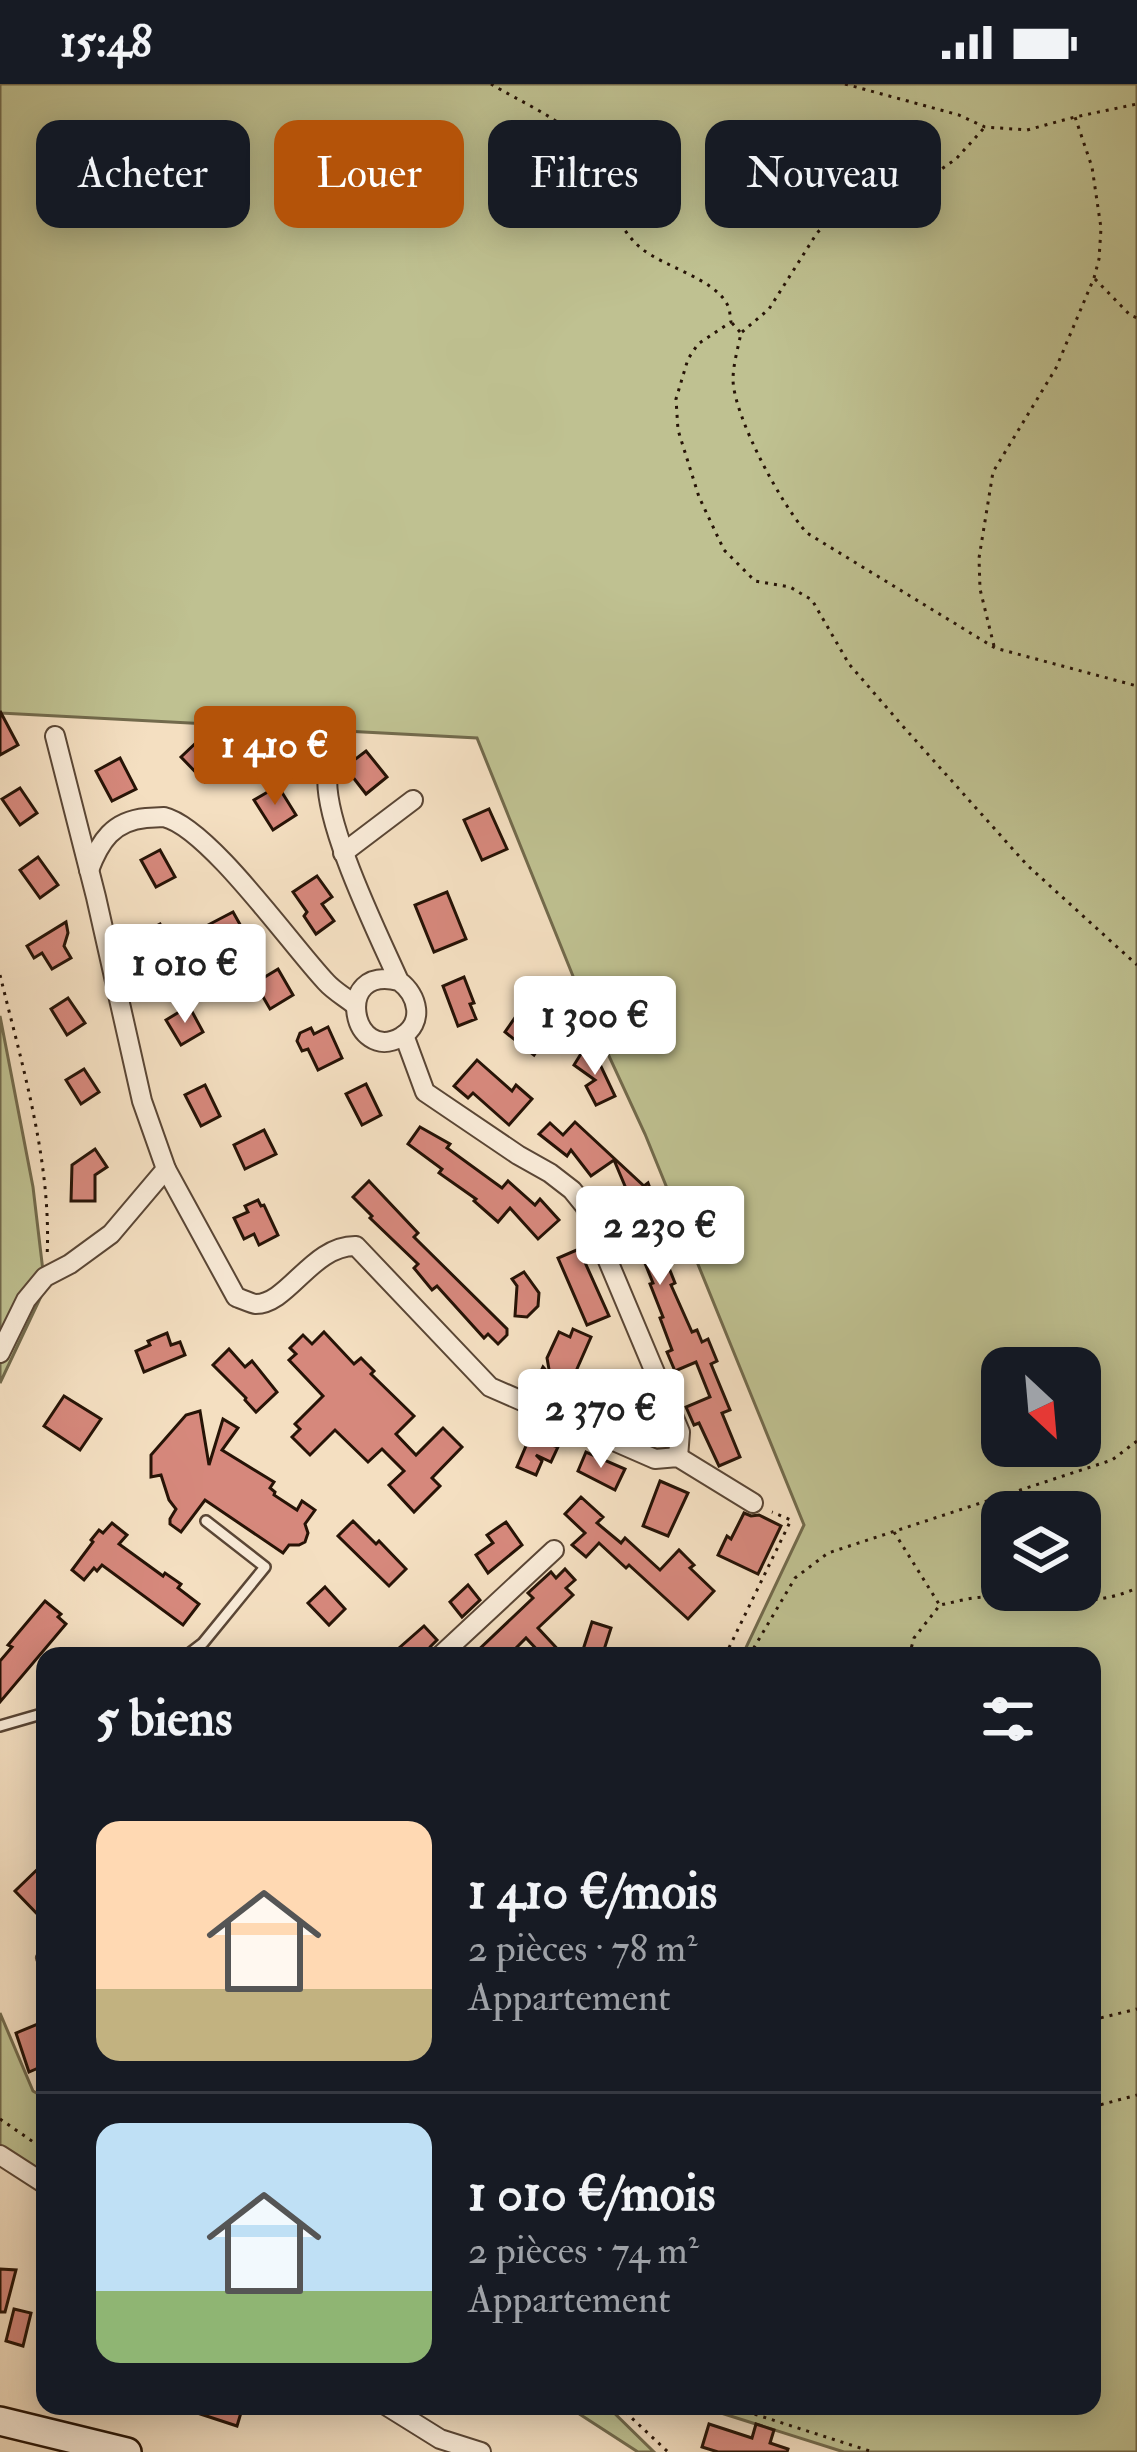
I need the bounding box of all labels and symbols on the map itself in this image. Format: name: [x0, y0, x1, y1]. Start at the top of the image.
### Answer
pin: 1 410 €: [164, 706, 386, 808]
pin: 1 010 €: [74, 924, 296, 1026]
pin: 1 300 €: [484, 976, 706, 1078]
pin: 2 230 €: [549, 1186, 771, 1288]
north arrow: [981, 1347, 1101, 1467]
pin: 2 370 €: [490, 1369, 712, 1471]

